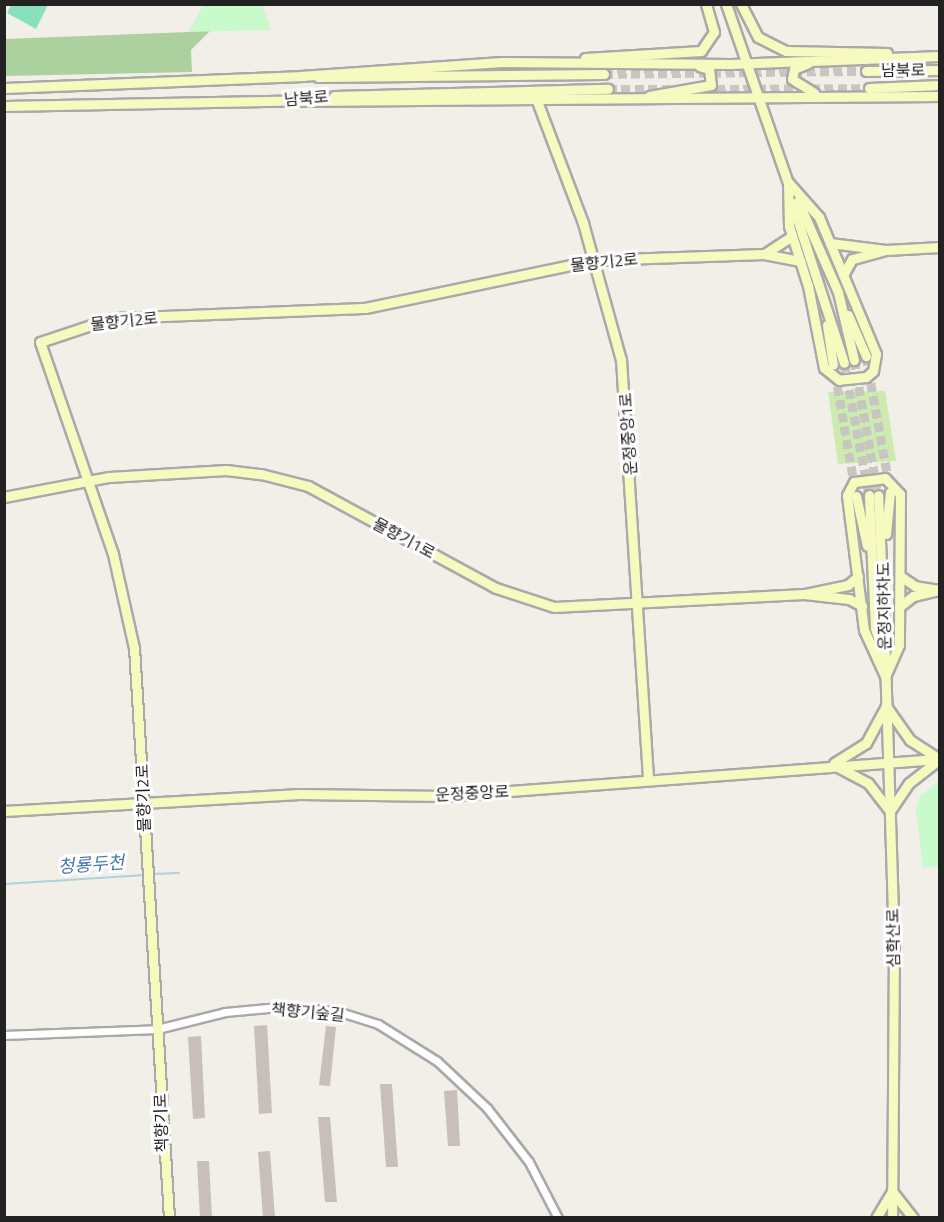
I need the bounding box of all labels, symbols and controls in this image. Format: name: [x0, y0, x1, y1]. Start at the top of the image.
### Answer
street label: 남북로: [881, 60, 925, 80]
street label: 남북로: [283, 87, 329, 109]
street label: 물향기2로: [569, 249, 639, 275]
street label: 물향기2로: [89, 308, 159, 334]
street label: 운정중앙1로: [616, 392, 640, 476]
street label: 물향기1로: [370, 514, 438, 562]
street label: 운정지하차도: [874, 562, 894, 650]
street label: 물향기2로: [132, 764, 154, 832]
street label: 운정중앙로: [435, 781, 509, 805]
water label: 청룡두천: [57, 852, 125, 878]
street label: 심학산로: [883, 908, 903, 968]
street label: 책향기숲길: [271, 999, 345, 1025]
street label: 책향기로: [150, 1093, 172, 1153]

